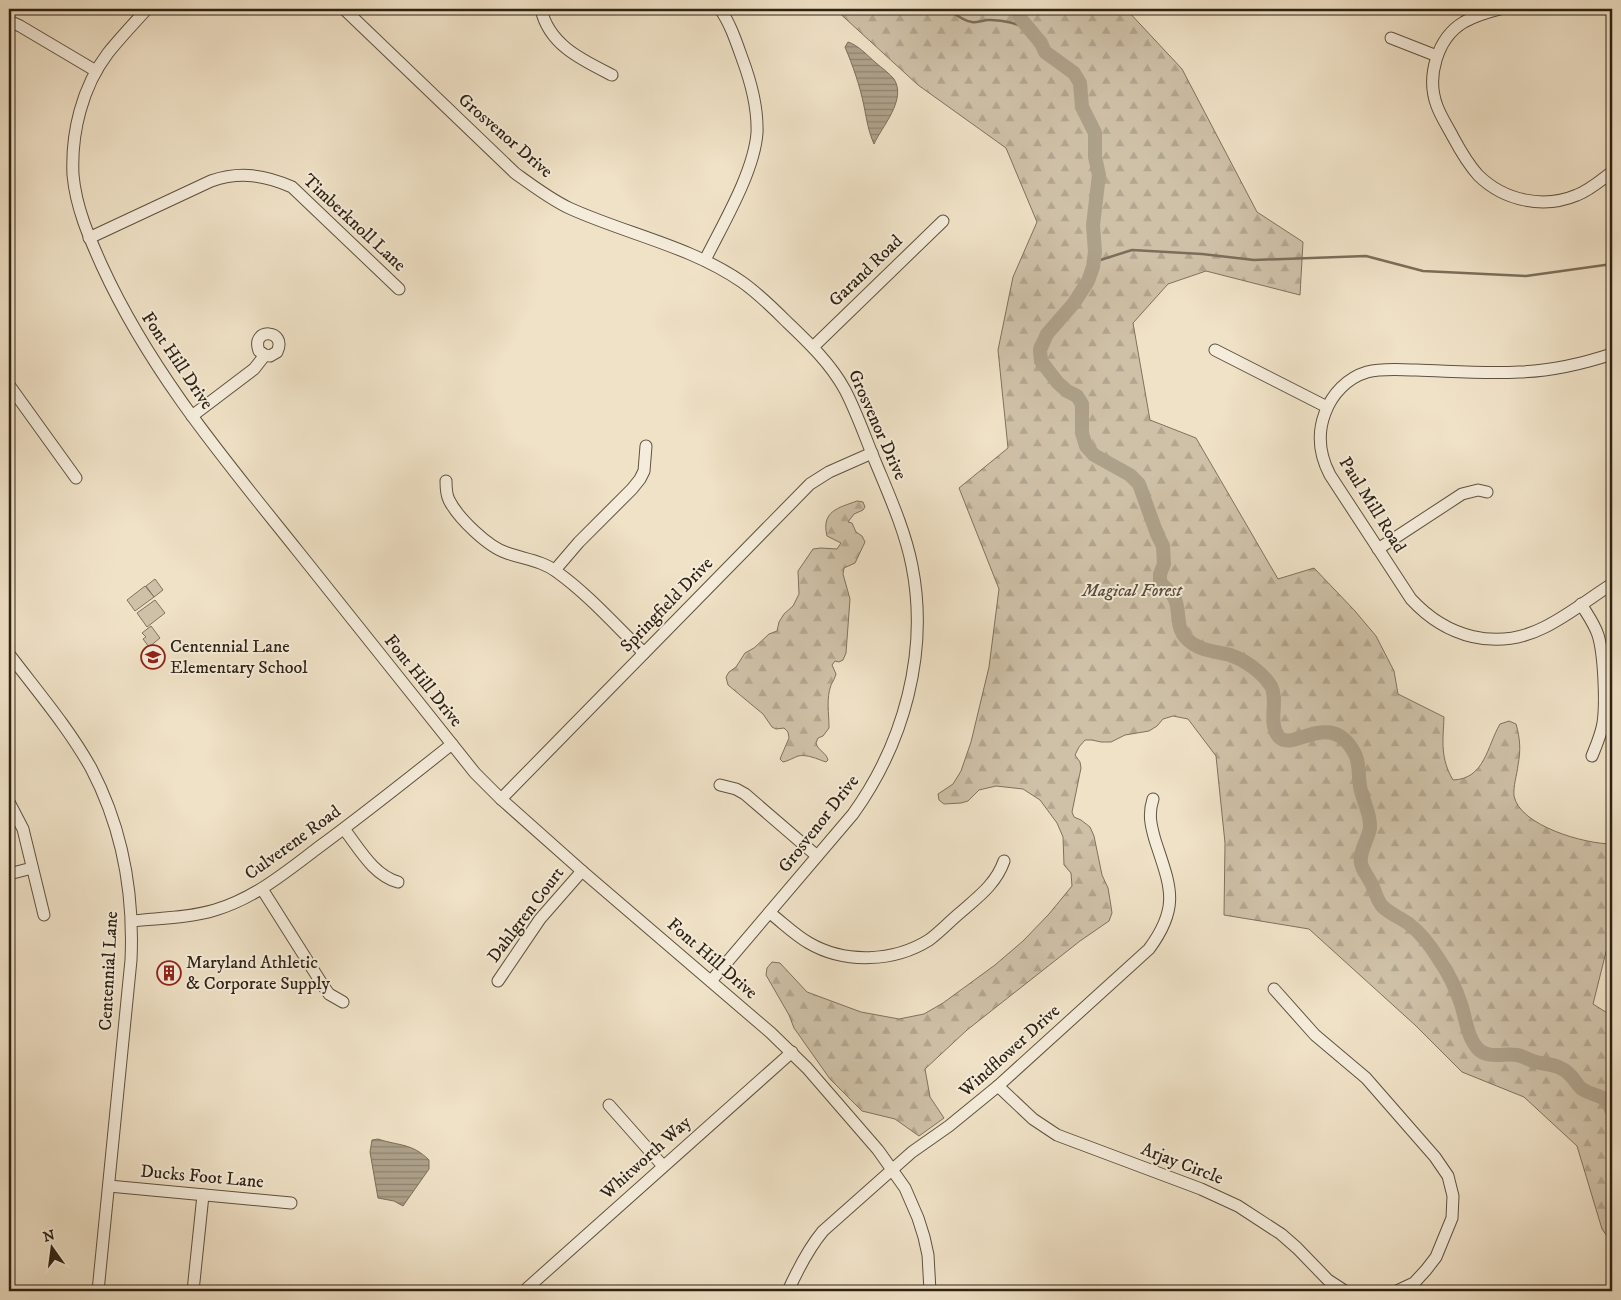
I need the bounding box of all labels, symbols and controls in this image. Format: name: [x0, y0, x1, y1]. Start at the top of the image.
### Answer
street label: Grosvenor Drive: [453, 89, 557, 183]
street label: Timberknoll Lane: [298, 170, 410, 276]
street label: Garand Road: [825, 230, 907, 312]
street label: Font Hill Drive: [136, 308, 218, 414]
street label: Grosvenor Drive: [843, 367, 911, 483]
street label: Paul Mill Road: [1334, 453, 1410, 557]
street label: Springfield Drive: [616, 553, 718, 657]
park label: Magical Forest: [1080, 580, 1183, 602]
street label: Font Hill Drive: [379, 630, 467, 732]
place label: Centennial Lane Elementary School: [170, 636, 308, 679]
school or university icon: Centennial Lane Elementary School: [140, 644, 166, 670]
street label: Grosvenor Drive: [774, 771, 864, 877]
street label: Culverene Road: [241, 801, 345, 885]
street label: Dahlgren Court: [483, 863, 569, 967]
street label: Centennial Lane: [95, 911, 123, 1031]
street label: Font Hill Drive: [662, 914, 762, 1004]
place label: Maryland Athletic & Corporate Supply: [186, 952, 331, 995]
building icon: Maryland Athletic & Corporate Supply: [156, 960, 182, 986]
street label: Windflower Drive: [954, 1000, 1065, 1103]
street label: Whitworth Way: [595, 1111, 696, 1205]
street label: Arjay Circle: [1138, 1138, 1226, 1190]
street label: Ducks Foot Lane: [139, 1161, 265, 1193]
north arrow: [28, 1222, 78, 1272]
text: N: [41, 1226, 57, 1246]

